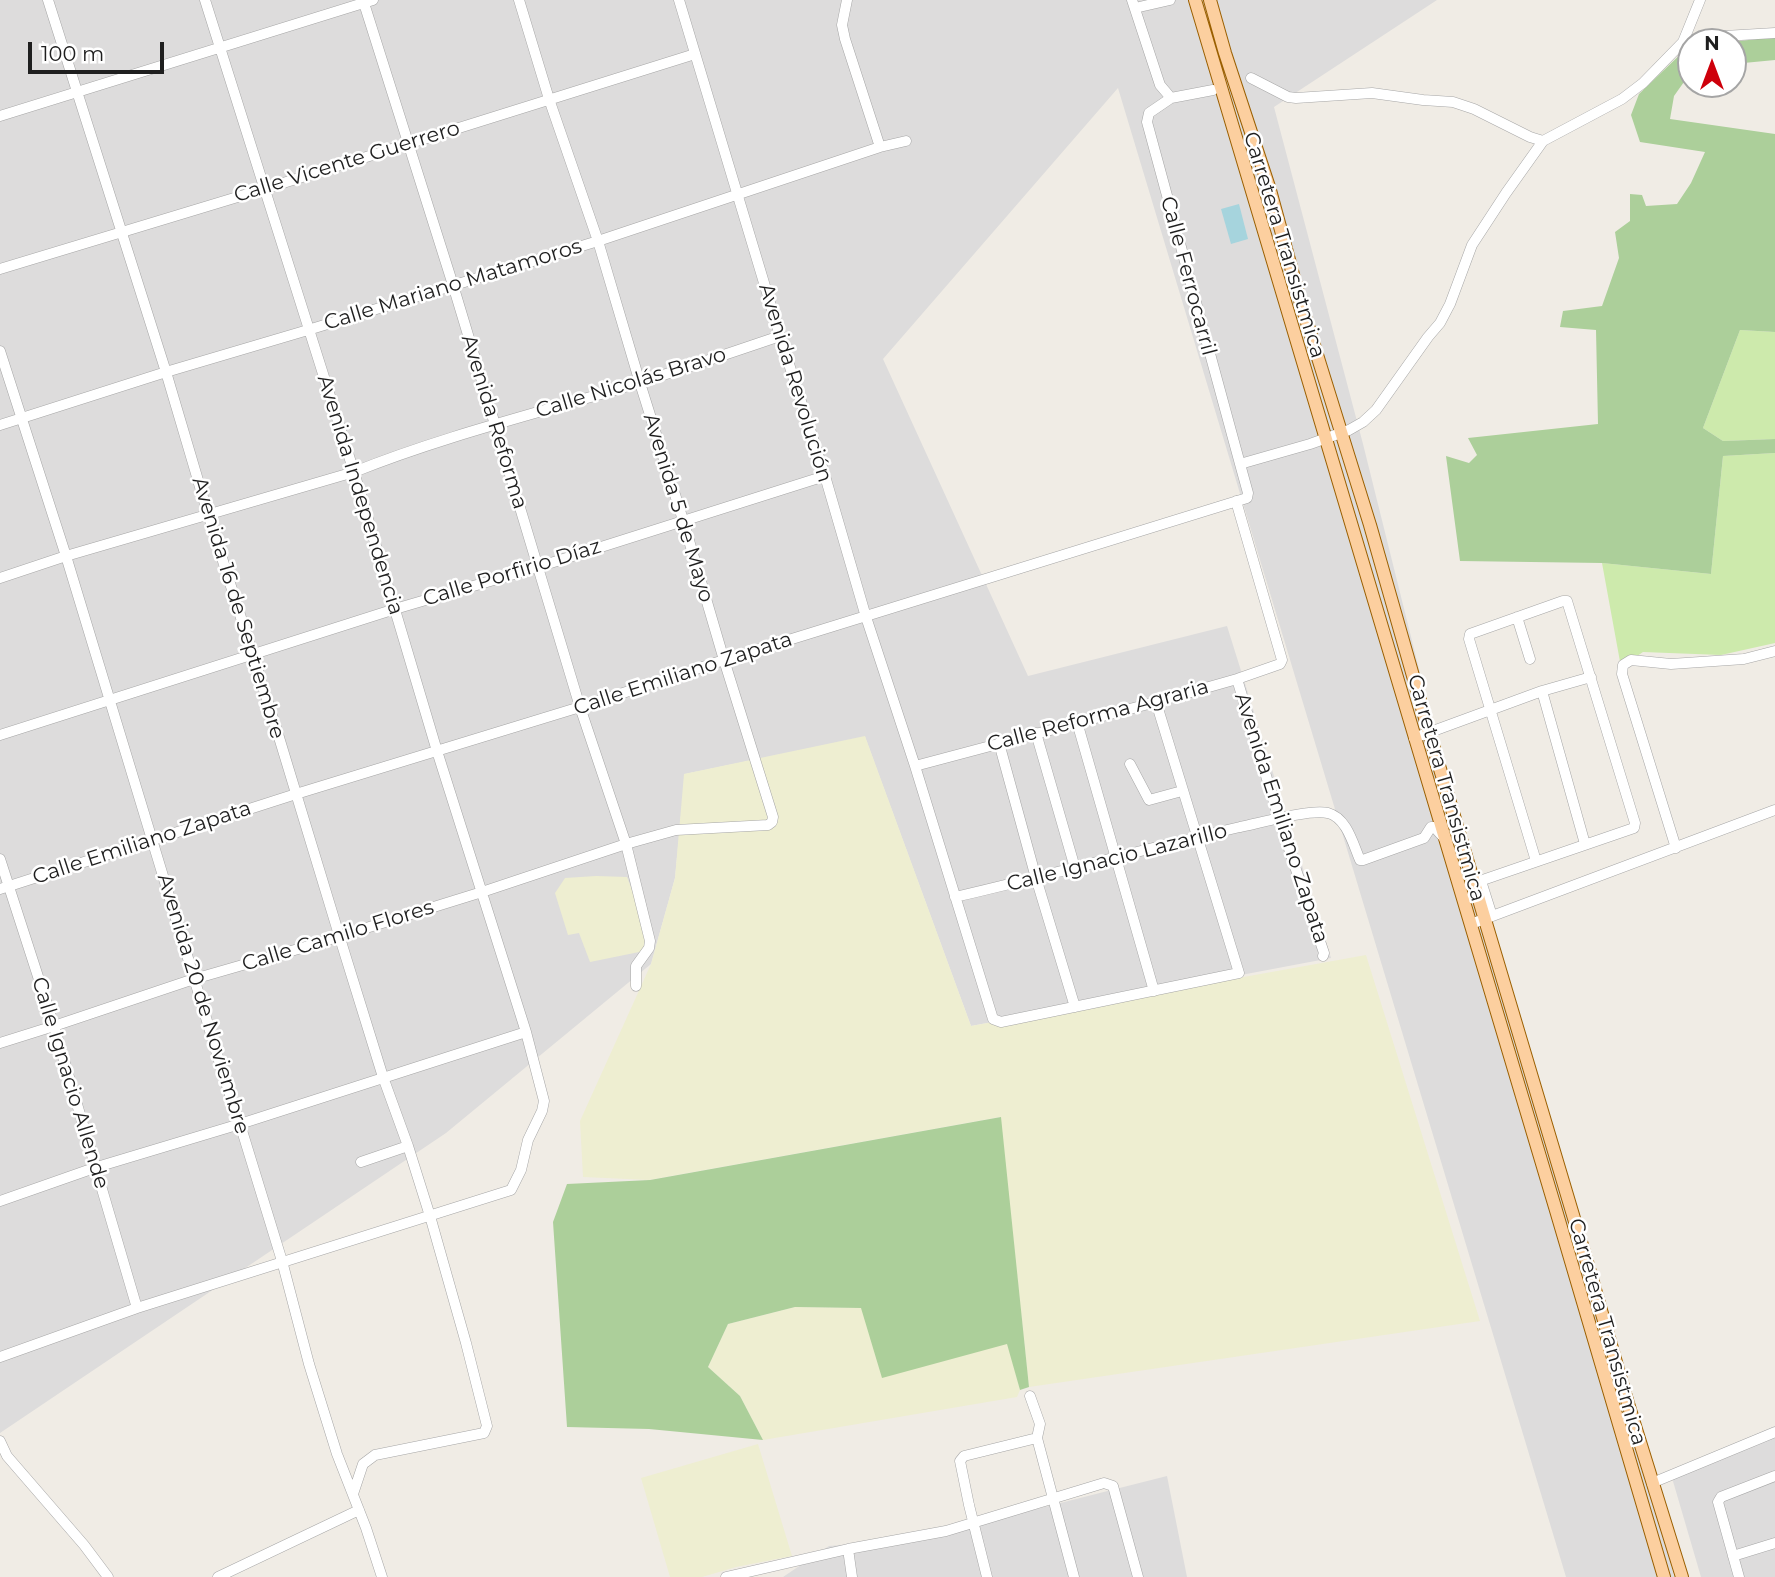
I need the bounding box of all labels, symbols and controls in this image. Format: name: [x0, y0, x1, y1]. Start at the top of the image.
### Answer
scale bar: [32, 28, 168, 72]
north arrow: [1677, 28, 1747, 98]
text: N: [1704, 32, 1720, 55]
text: 100 m: [41, 41, 104, 66]
street label: Calle Vicente Guerrero: [231, 116, 463, 208]
street label: Carretera Transistmica: [1238, 129, 1330, 361]
street label: Calle Ferrocarril: [1155, 194, 1221, 358]
street label: Calle Mariano Matamoros: [321, 234, 585, 336]
street label: Avenida Revolución: [753, 281, 837, 485]
street label: Avenida Reforma: [455, 332, 533, 512]
street label: Calle Nicolás Bravo: [533, 342, 729, 424]
street label: Avenida Independencia: [311, 372, 409, 618]
street label: Avenida 5 de Mayo: [637, 410, 719, 606]
street label: Avenida 16 de Septiembre: [186, 474, 290, 742]
street label: Calle Porfirio Díaz: [420, 534, 604, 612]
street label: Calle Emiliano Zapata: [571, 627, 795, 721]
street label: Carretera Transistmica: [1401, 671, 1491, 905]
street label: Calle Reforma Agraria: [984, 674, 1212, 758]
street label: Avenida Emiliano Zapata: [1229, 690, 1333, 946]
street label: Calle Emiliano Zapata: [30, 796, 254, 890]
street label: Calle Ignacio Lazarillo: [1004, 818, 1230, 898]
street label: Avenida 20 de Noviembre: [151, 871, 255, 1137]
street label: Calle Camilo Flores: [239, 895, 437, 977]
street label: Calle Ignacio Allende: [26, 974, 114, 1192]
street label: Carretera Transistmica: [1562, 1215, 1652, 1449]

